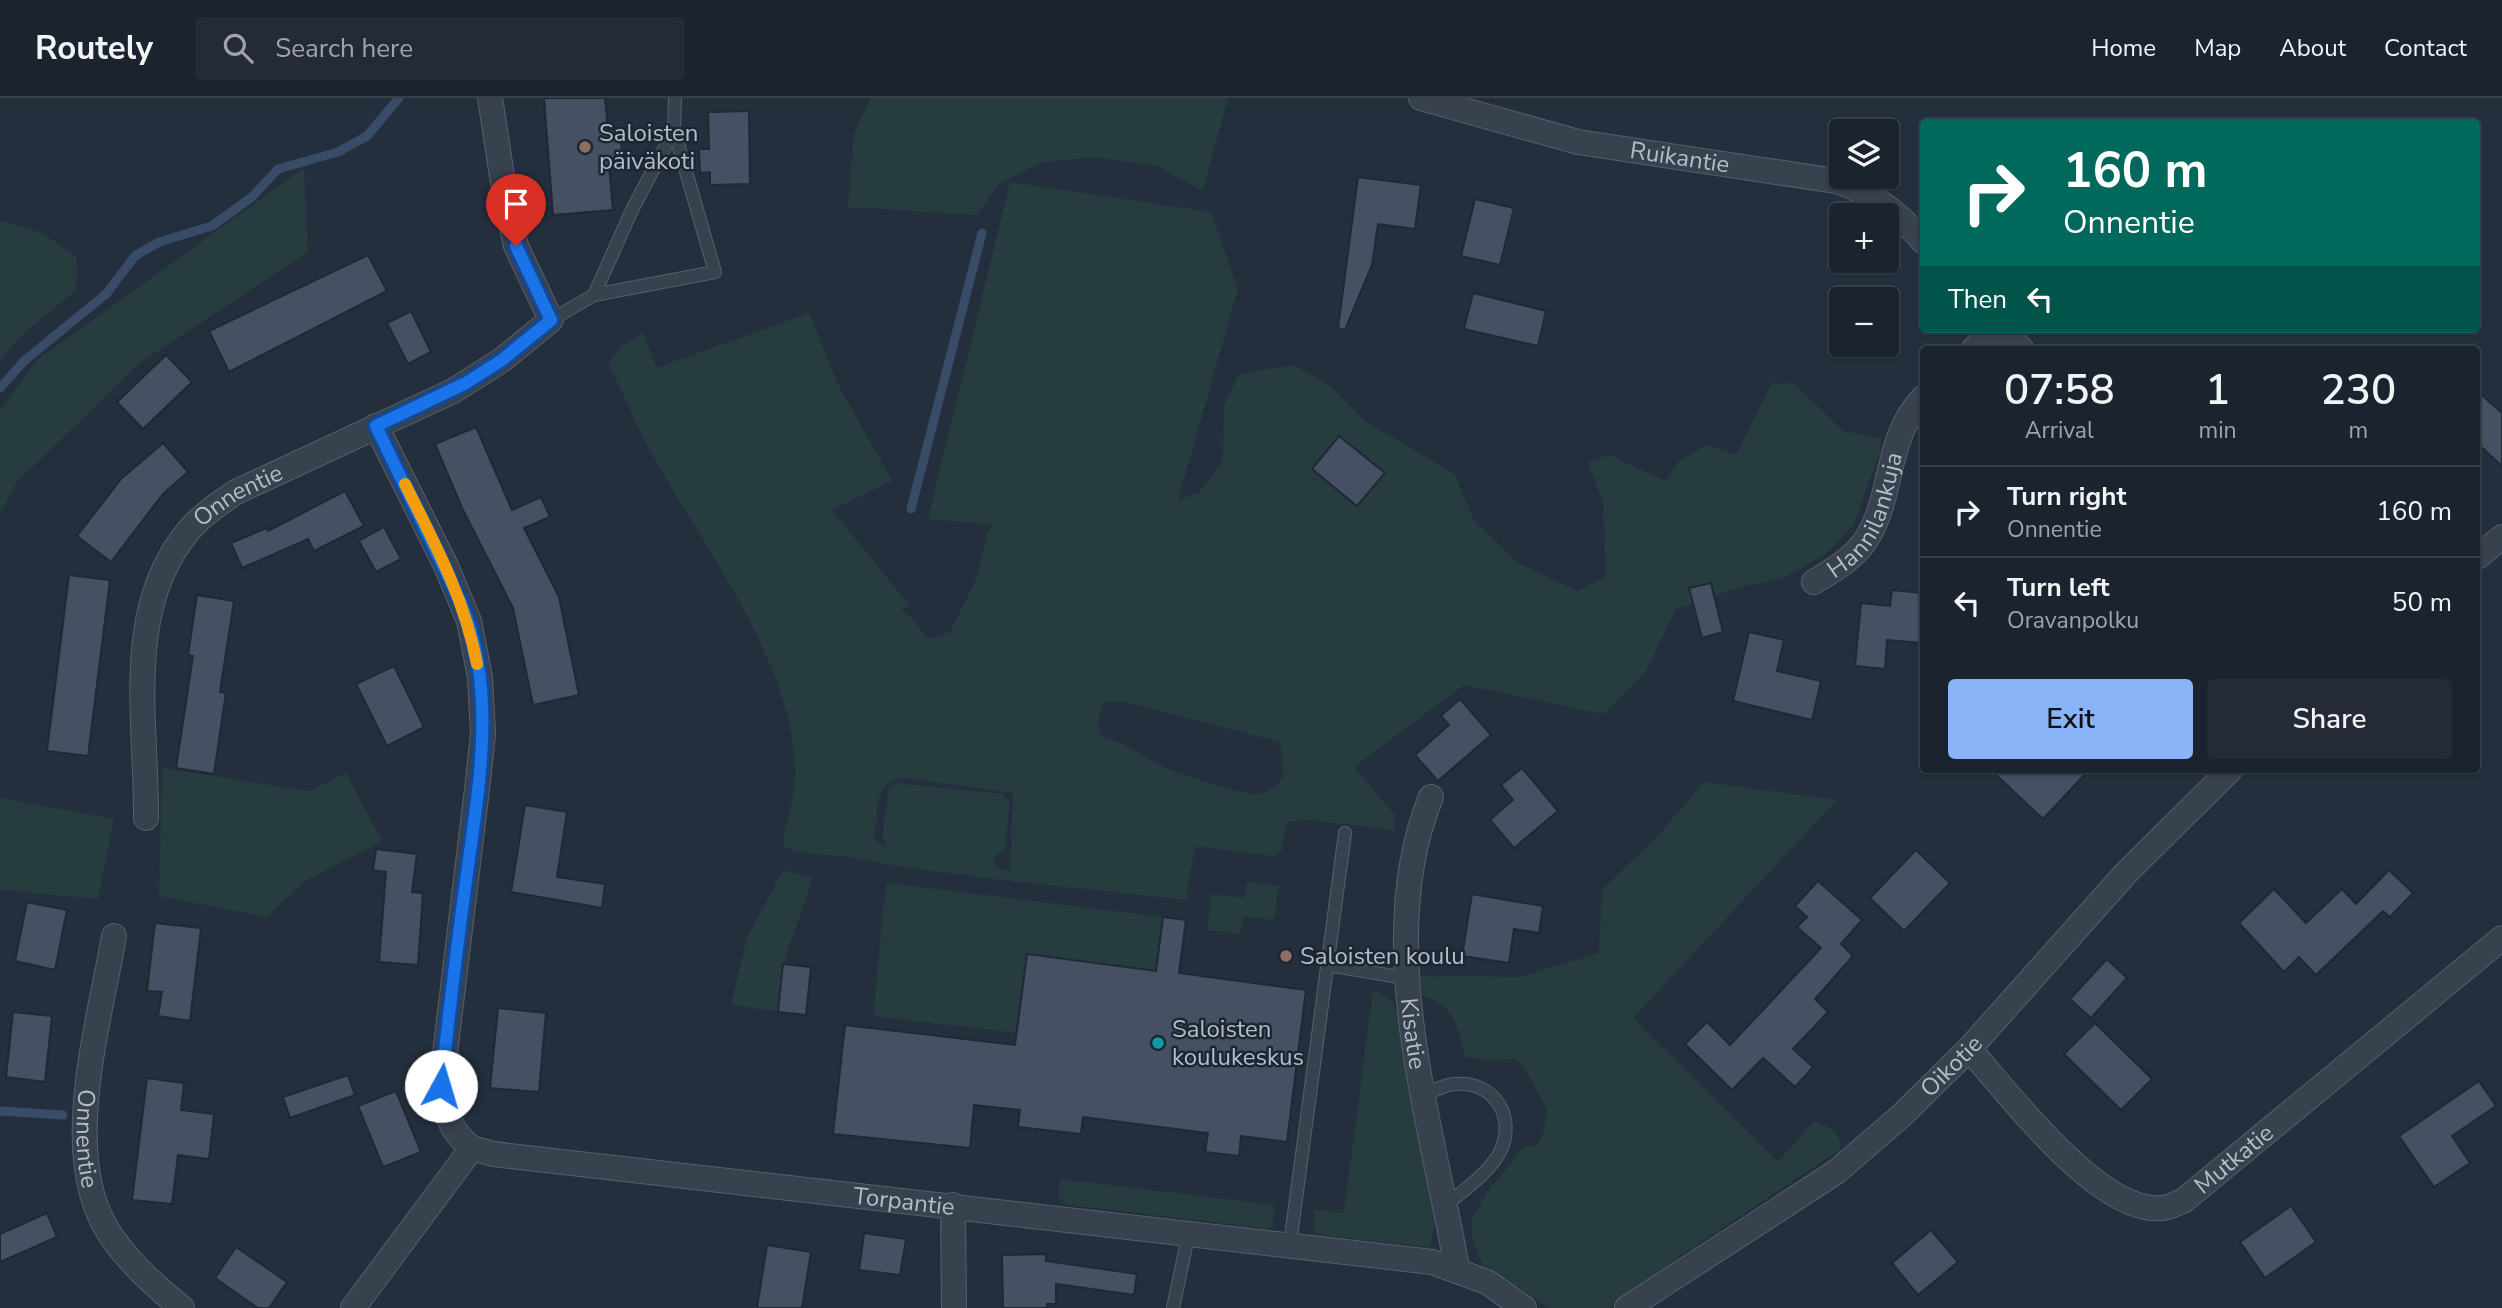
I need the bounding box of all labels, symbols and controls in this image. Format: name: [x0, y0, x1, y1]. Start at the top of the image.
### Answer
search box: [195, 17, 685, 80]
text: Routely: [35, 26, 153, 71]
icon: search: [219, 29, 257, 67]
text: Search here: [275, 31, 413, 66]
text: Home: [2091, 32, 2156, 64]
text: Map: [2194, 32, 2241, 64]
text: About: [2279, 32, 2346, 64]
text: Contact: [2384, 32, 2467, 64]
place label: Saloisten päiväkoti: [599, 117, 698, 177]
map controls: [1829, 119, 1899, 357]
button: layers: [1829, 119, 1899, 189]
street label: Ruikantie: [1628, 134, 1732, 181]
text: 160 m: [2063, 137, 2207, 204]
marker: Saloisten päiväkoti: [577, 139, 593, 155]
icon: right: [1948, 147, 2039, 238]
pin: [486, 174, 546, 246]
icon: arrive: [497, 185, 535, 223]
text: Onnentie: [2063, 201, 2195, 244]
button: +: [1829, 203, 1899, 273]
icon: left: [2021, 280, 2059, 318]
text: Then: [1948, 282, 2007, 317]
button: −: [1829, 287, 1899, 357]
text: 07:58: [2004, 362, 2115, 419]
text: 1: [2205, 362, 2230, 419]
text: 230: [2320, 362, 2396, 419]
text: Arrival: [2025, 415, 2094, 446]
text: min: [2199, 415, 2237, 446]
text: m: [2348, 415, 2368, 446]
street label: Hannilankuja: [1821, 449, 1910, 586]
street label: Onnentie: [186, 457, 288, 534]
text: Turn right: [2007, 479, 2126, 514]
icon: right: [1948, 493, 1986, 531]
text: 160 m: [2376, 494, 2452, 529]
text: Onnentie: [2007, 514, 2102, 545]
text: Turn left: [2007, 570, 2110, 605]
icon: left: [1948, 584, 1986, 622]
text: 50 m: [2392, 585, 2452, 620]
text: Oravanpolku: [2007, 605, 2139, 636]
button: Exit: [1948, 679, 2193, 759]
button: Share: [2207, 679, 2452, 759]
place label: Saloisten koulu: [1300, 940, 1465, 972]
marker: Saloisten koulu: [1278, 948, 1294, 964]
street label: Kisatie: [1393, 996, 1434, 1072]
place label: Saloisten koulukeskus: [1172, 1013, 1304, 1073]
street label: Oikotie: [1913, 1028, 1990, 1104]
marker: Saloisten koulukeskus: [1150, 1035, 1166, 1051]
position arrow: [404, 1049, 478, 1123]
street label: Onnentie: [69, 1088, 106, 1191]
street label: Mutkatie: [2188, 1117, 2280, 1201]
street label: Torpantie: [852, 1180, 956, 1223]

